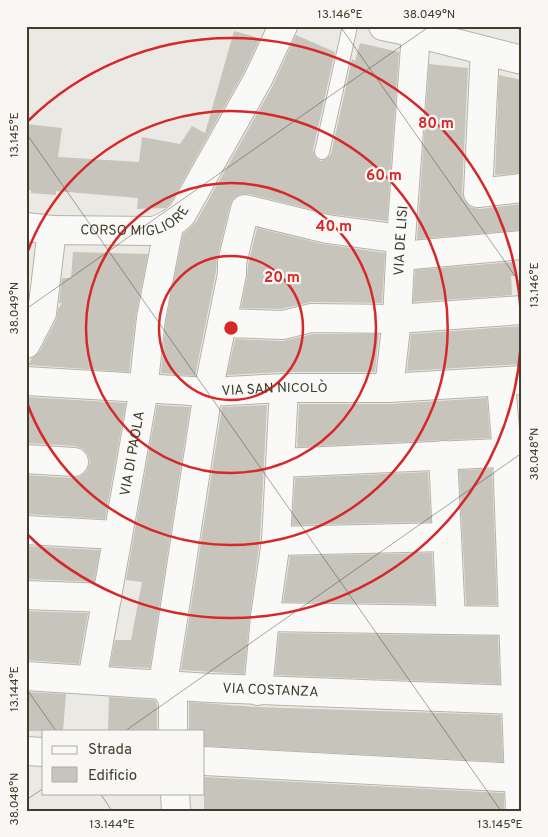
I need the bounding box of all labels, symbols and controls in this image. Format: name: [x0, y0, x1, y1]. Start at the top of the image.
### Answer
text: 13.146°E: [317, 7, 363, 23]
text: 38.049°N: [403, 7, 455, 23]
text: 13.145°E: [7, 112, 23, 158]
text: 80 m: [418, 115, 454, 134]
text: 60 m: [366, 167, 402, 186]
street label: CORSO MIGLIORE: [80, 203, 193, 240]
street label: VIA DE LISI: [391, 205, 412, 276]
text: 40 m: [316, 218, 352, 237]
text: 13.146°E: [527, 262, 543, 308]
text: 20 m: [264, 269, 300, 288]
text: 38.049°N: [7, 282, 23, 334]
centre of rings: [222, 319, 240, 337]
street label: VIA SAN NICOLÒ: [221, 379, 328, 400]
street label: VIA DI PAOLA: [117, 410, 148, 498]
text: 38.048°N: [527, 427, 543, 481]
text: 13.144°E: [7, 666, 23, 712]
street label: VIA COSTANZA: [222, 680, 319, 701]
legend: [42, 730, 205, 794]
text: Strada: [88, 741, 132, 760]
text: Edificio: [88, 767, 137, 786]
text: 38.048°N: [7, 772, 23, 826]
text: 13.144°E: [89, 817, 135, 833]
text: 13.145°E: [477, 817, 523, 833]

